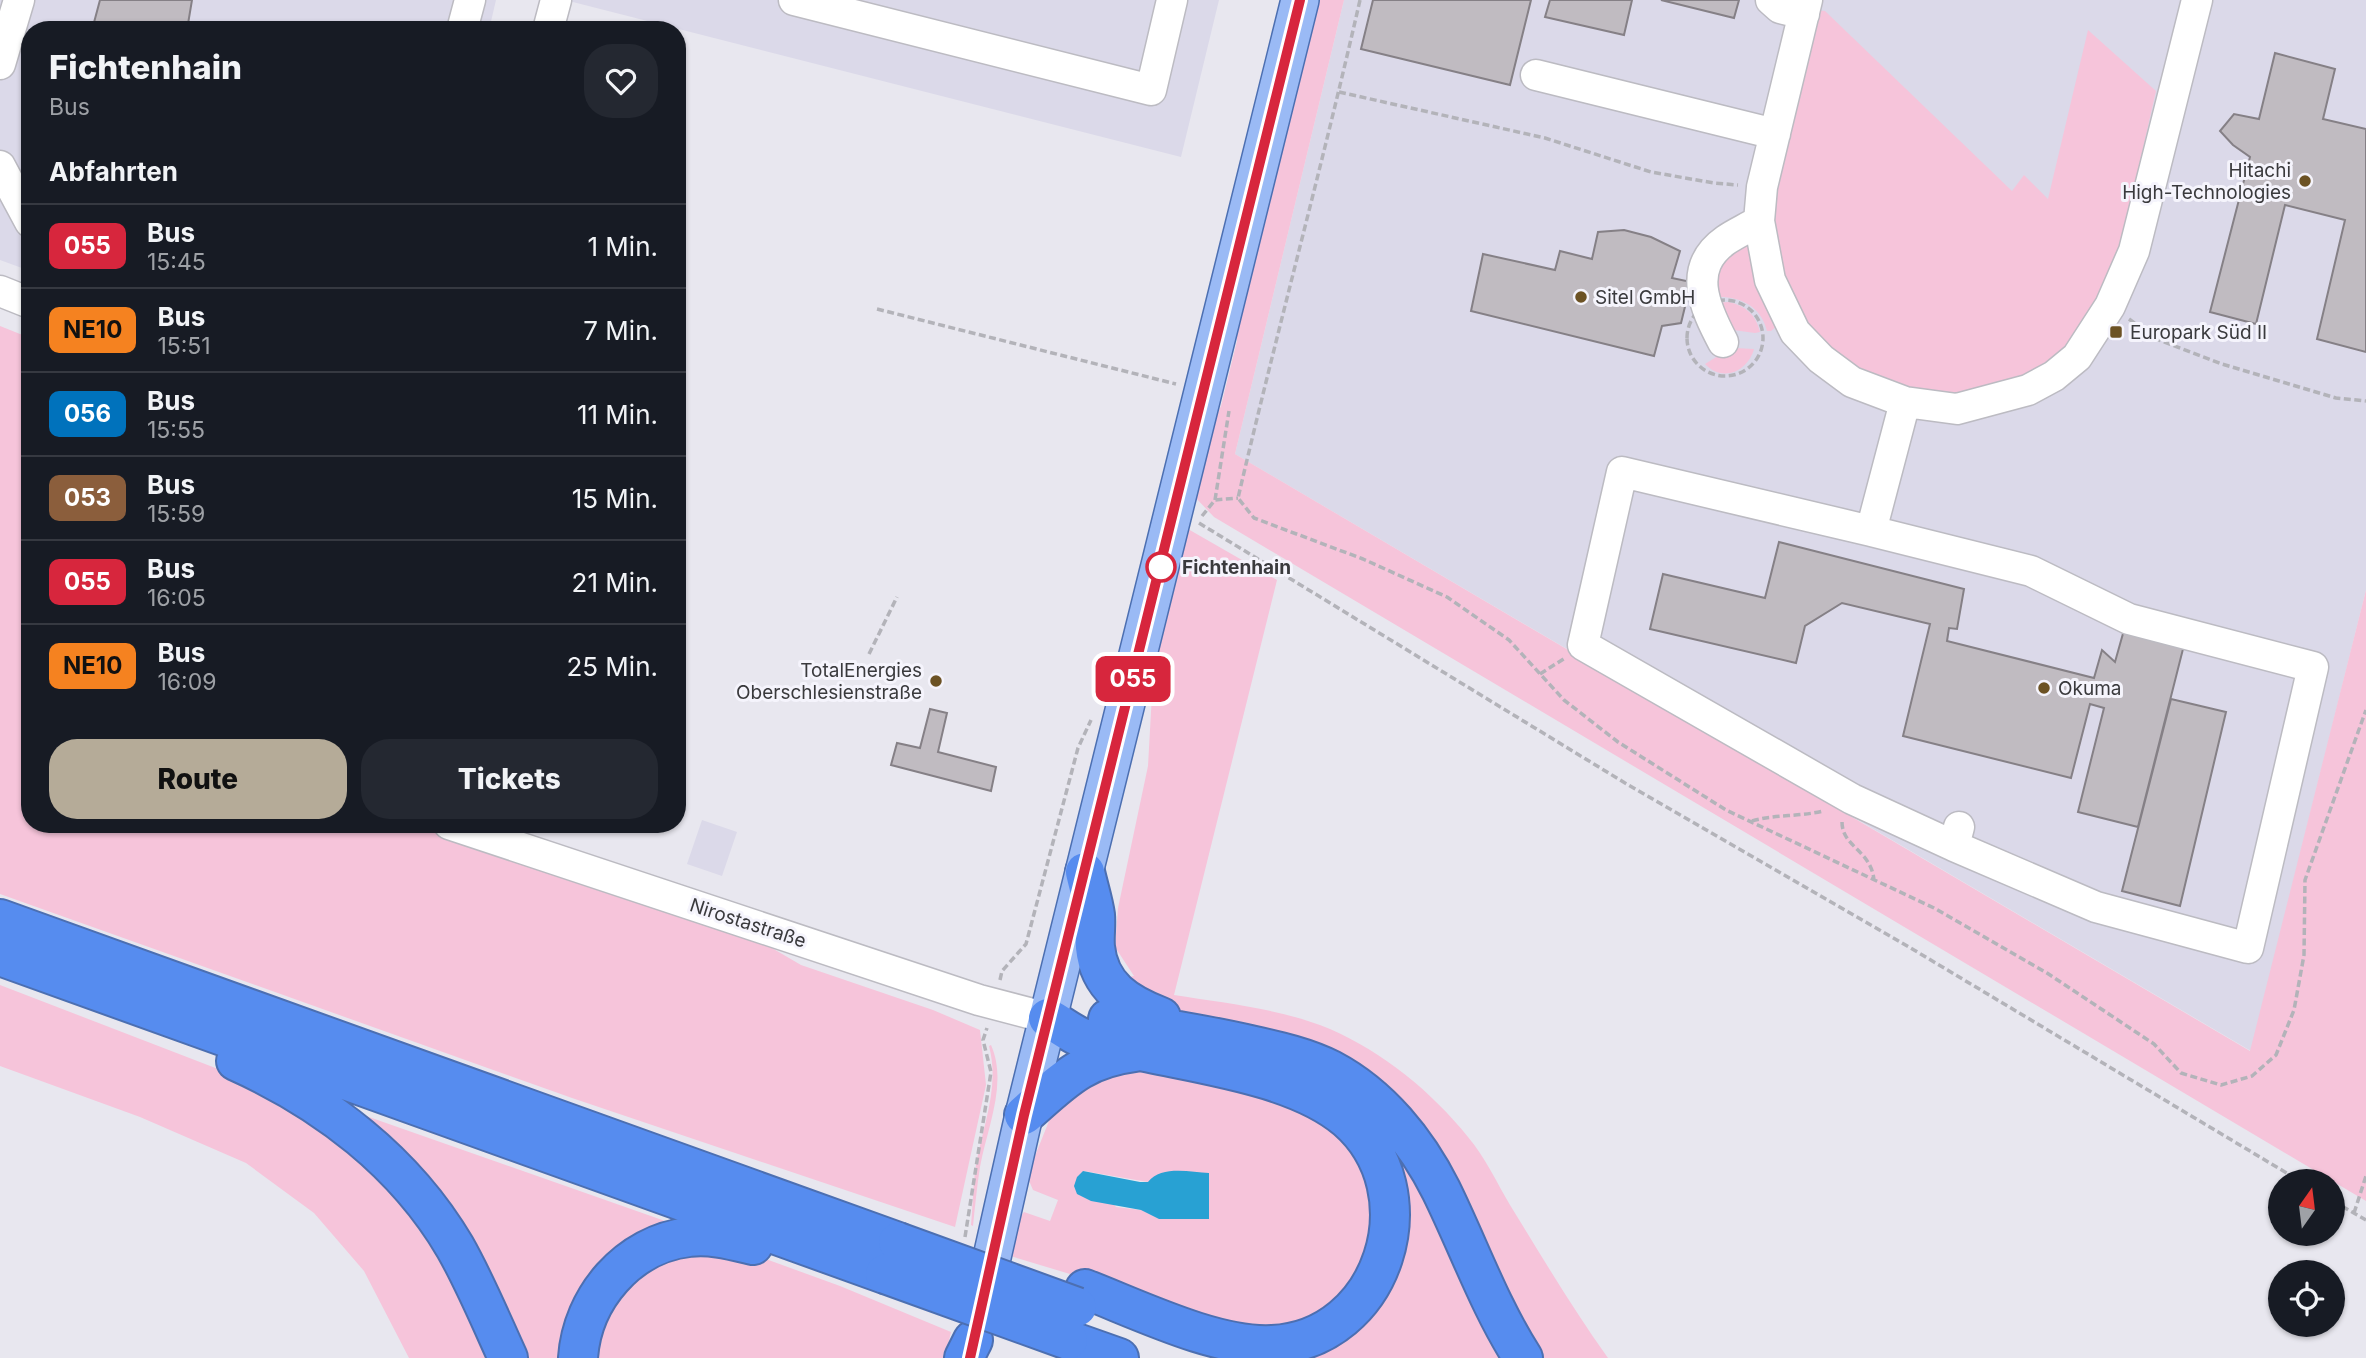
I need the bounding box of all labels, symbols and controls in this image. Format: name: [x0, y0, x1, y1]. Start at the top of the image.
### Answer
button: heart: [584, 44, 658, 118]
text: Fichtenhain: [49, 47, 242, 87]
text: Bus: [49, 93, 90, 121]
text: Abfahrten: [49, 156, 178, 187]
place label: Hitachi High-Technologies: [2122, 159, 2291, 204]
marker: Hitachi High-Technologies: [2297, 173, 2313, 189]
text: Bus: [147, 217, 195, 248]
text: 055: [64, 231, 111, 260]
text: 1 Min.: [587, 231, 658, 262]
text: 15:45: [147, 248, 206, 276]
place label: Sitel GmbH: [1595, 286, 1695, 309]
marker: Sitel GmbH: [1573, 289, 1589, 305]
text: Bus: [157, 301, 205, 332]
text: NE10: [63, 315, 122, 344]
text: 7 Min.: [583, 315, 658, 346]
place label: Europark Süd II: [2130, 321, 2267, 344]
marker: Europark Süd II: [2108, 324, 2124, 340]
text: 15:51: [157, 332, 211, 360]
text: Bus: [147, 385, 195, 416]
text: 056: [64, 399, 111, 428]
text: 11 Min.: [577, 399, 658, 430]
text: 15:55: [147, 416, 205, 444]
text: Bus: [147, 469, 195, 500]
text: 053: [64, 483, 111, 512]
text: 15 Min.: [572, 483, 658, 514]
text: 15:59: [147, 500, 205, 528]
marker: Fichtenhain: [1146, 552, 1176, 582]
text: Bus: [147, 553, 195, 584]
place label: Fichtenhain: [1182, 556, 1291, 579]
text: 055: [64, 567, 111, 596]
text: 21 Min.: [572, 567, 658, 598]
text: 16:05: [147, 584, 206, 612]
text: Bus: [157, 637, 205, 668]
text: NE10: [63, 651, 122, 680]
text: 25 Min.: [566, 651, 658, 682]
line badge: 055: [1093, 656, 1173, 702]
place label: TotalEnergies Oberschlesienstraße: [736, 659, 922, 704]
text: 055: [1110, 664, 1156, 693]
text: 16:09: [157, 668, 216, 696]
marker: TotalEnergies Oberschlesienstraße: [928, 673, 944, 689]
place label: Okuma: [2058, 677, 2122, 700]
marker: Okuma: [2036, 680, 2052, 696]
button: Route: [49, 739, 347, 819]
button: Tickets: [361, 739, 658, 819]
street label: Nirostastraße: [687, 893, 809, 953]
north arrow: [2268, 1169, 2345, 1246]
map controls: [2268, 1169, 2345, 1337]
button: locate: [2268, 1260, 2345, 1337]

